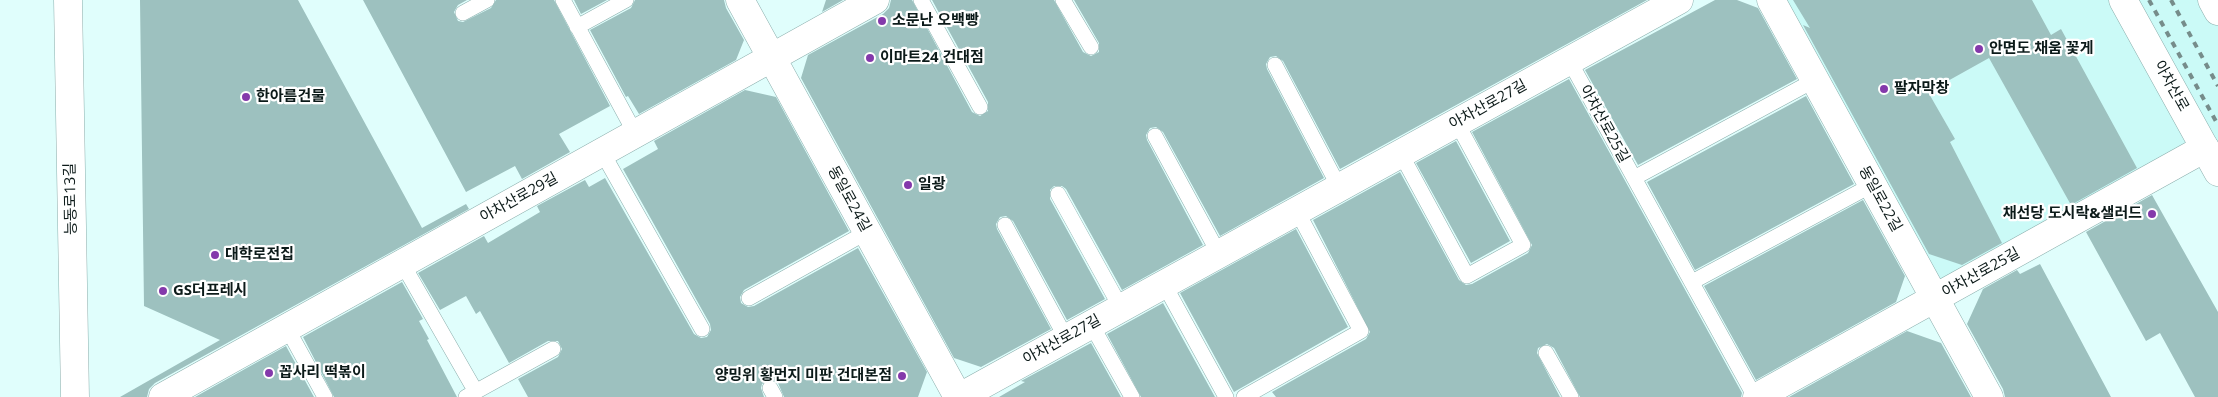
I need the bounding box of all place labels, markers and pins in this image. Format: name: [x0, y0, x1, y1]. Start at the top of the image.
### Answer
place label: 소문난 오백빵: [892, 12, 979, 30]
marker: 소문난 오백빵: [876, 15, 888, 27]
place label: 안면도 채움 꽃게: [1989, 40, 2093, 58]
marker: 안면도 채움 꽃게: [1973, 43, 1985, 55]
place label: 이마트24 건대점: [880, 49, 984, 67]
marker: 이마트24 건대점: [864, 52, 876, 64]
place label: 팔자막창: [1894, 80, 1949, 98]
marker: 팔자막창: [1878, 83, 1890, 95]
place label: 한아름건물: [256, 88, 325, 106]
marker: 한아름건물: [240, 91, 252, 103]
place label: 일광: [918, 176, 946, 194]
marker: 일광: [902, 179, 914, 191]
place label: 채선당 도시락&샐러드: [2003, 205, 2142, 223]
marker: 채선당 도시락&샐러드: [2146, 208, 2158, 220]
place label: 대학로전집: [225, 246, 294, 264]
marker: 대학로전집: [209, 249, 221, 261]
place label: GS더프레시: [173, 282, 247, 300]
marker: GS더프레시: [157, 285, 169, 297]
place label: 꼽사리 떡볶이: [279, 364, 366, 382]
marker: 꼽사리 떡볶이: [263, 367, 275, 379]
place label: 양밍위 황먼지 미판 건대본점: [715, 367, 892, 385]
marker: 양밍위 황먼지 미판 건대본점: [896, 370, 908, 382]

